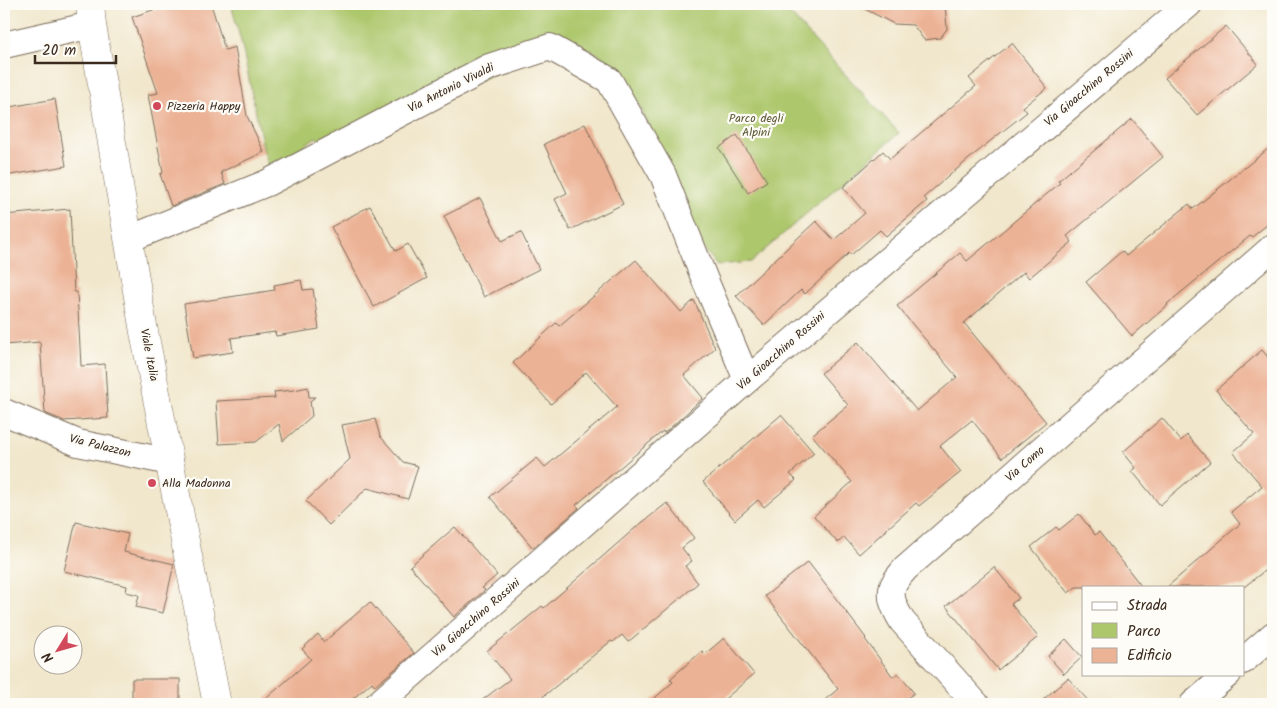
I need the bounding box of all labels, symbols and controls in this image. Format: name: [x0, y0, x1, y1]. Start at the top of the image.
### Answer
scale bar: [35, 32, 116, 64]
text: 20 m: [42, 39, 76, 63]
street label: Via Gioacchino Rossini: [1040, 44, 1139, 131]
street label: Via Antonio Vivaldi: [405, 58, 499, 118]
place label: Pizzeria Happy: [167, 97, 241, 116]
marker: Pizzeria Happy: [151, 100, 163, 112]
park label: Parco degli Alpini: [729, 109, 784, 142]
street label: Via Gioacchino Rossini: [732, 306, 830, 395]
street label: Viale Italia: [135, 327, 163, 383]
street label: Via Palazzon: [67, 429, 133, 463]
street label: Via Como: [1001, 441, 1049, 487]
place label: Alla Madonna: [162, 474, 231, 493]
marker: Alla Madonna: [146, 477, 158, 489]
street label: Via Gioacchino Rossini: [427, 573, 525, 662]
legend: [1082, 586, 1244, 676]
text: Strada: [1127, 594, 1167, 618]
text: Parco: [1127, 620, 1161, 644]
north arrow: [32, 626, 82, 676]
text: Edificio: [1127, 644, 1172, 668]
text: N: [37, 647, 60, 667]

